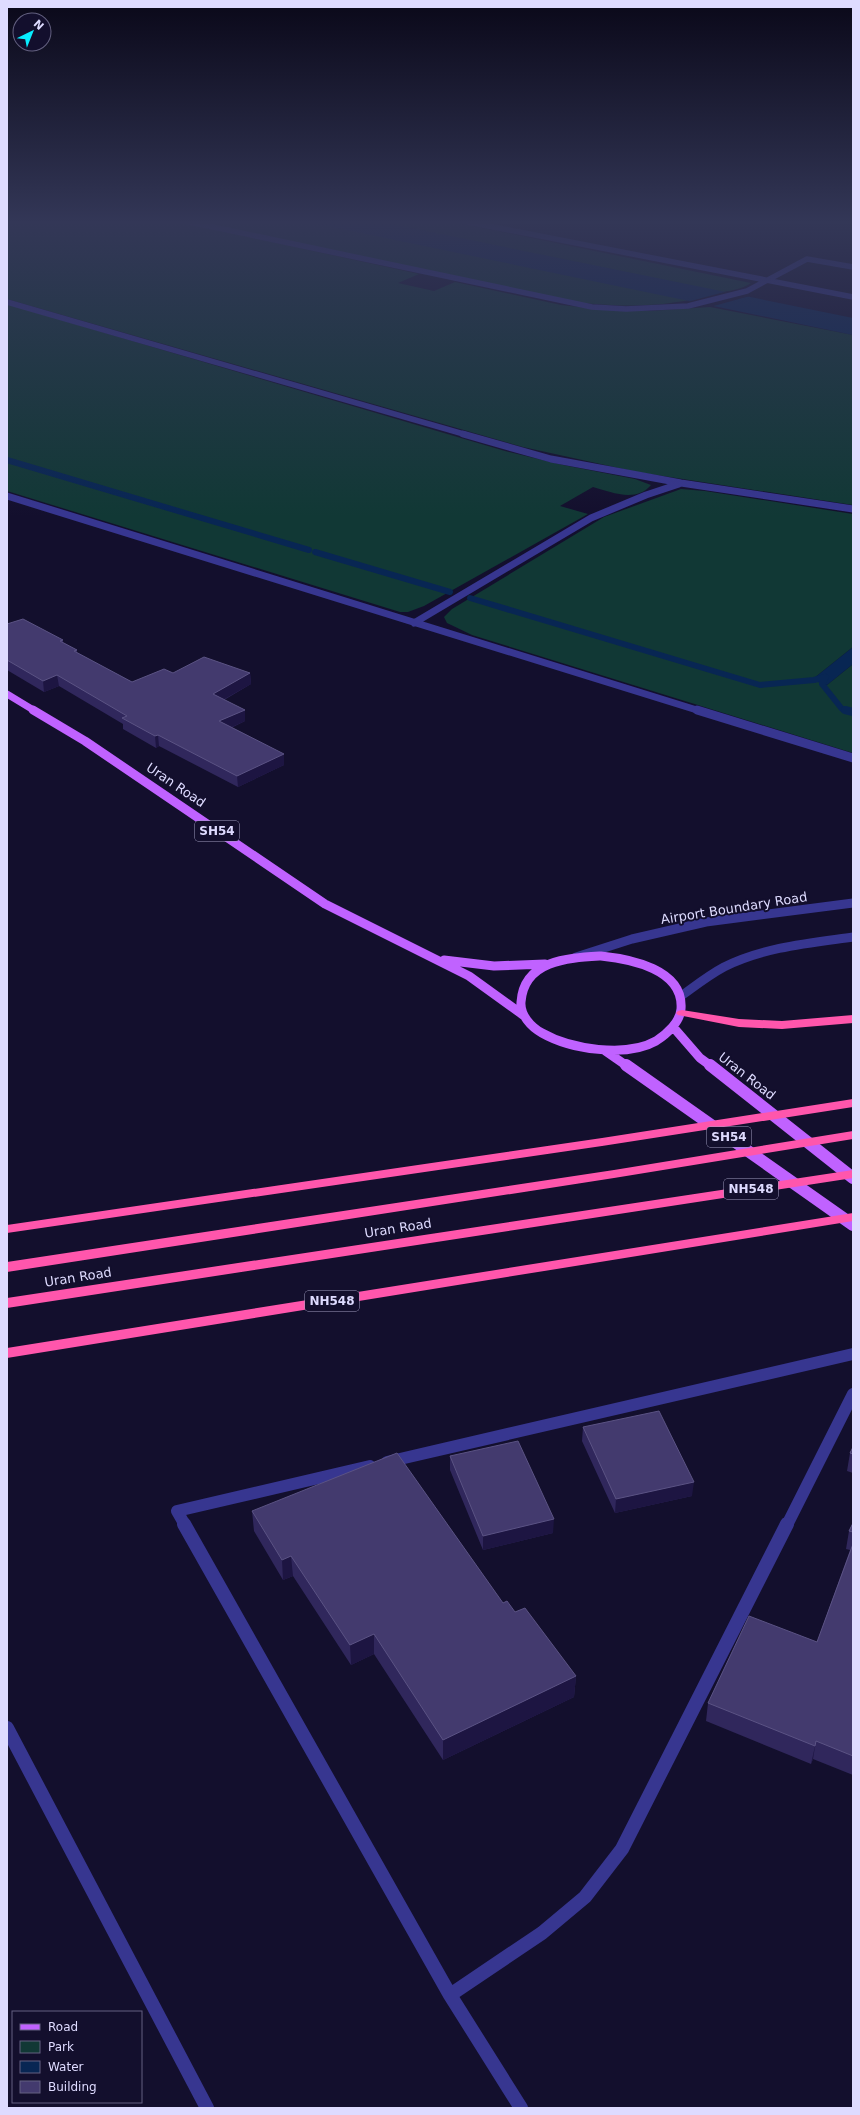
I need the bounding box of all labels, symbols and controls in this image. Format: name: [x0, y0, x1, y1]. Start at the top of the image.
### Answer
north arrow: [12, 12, 52, 52]
text: N: [31, 17, 46, 33]
street label: Uran Road: [144, 760, 208, 810]
road number: SH54: [195, 821, 239, 841]
street label: Airport Boundary Road: [660, 889, 808, 927]
street label: Uran Road: [716, 1049, 778, 1103]
road number: SH54: [707, 1127, 751, 1147]
road number: NH548: [724, 1179, 778, 1199]
street label: Uran Road: [363, 1215, 433, 1241]
street label: Uran Road: [43, 1264, 113, 1290]
road number: NH548: [305, 1291, 359, 1311]
legend: [12, 2011, 142, 2103]
text: Road: [48, 2020, 78, 2034]
text: Park: [48, 2040, 74, 2054]
text: Water: [48, 2060, 84, 2074]
text: Building: [48, 2080, 97, 2094]

